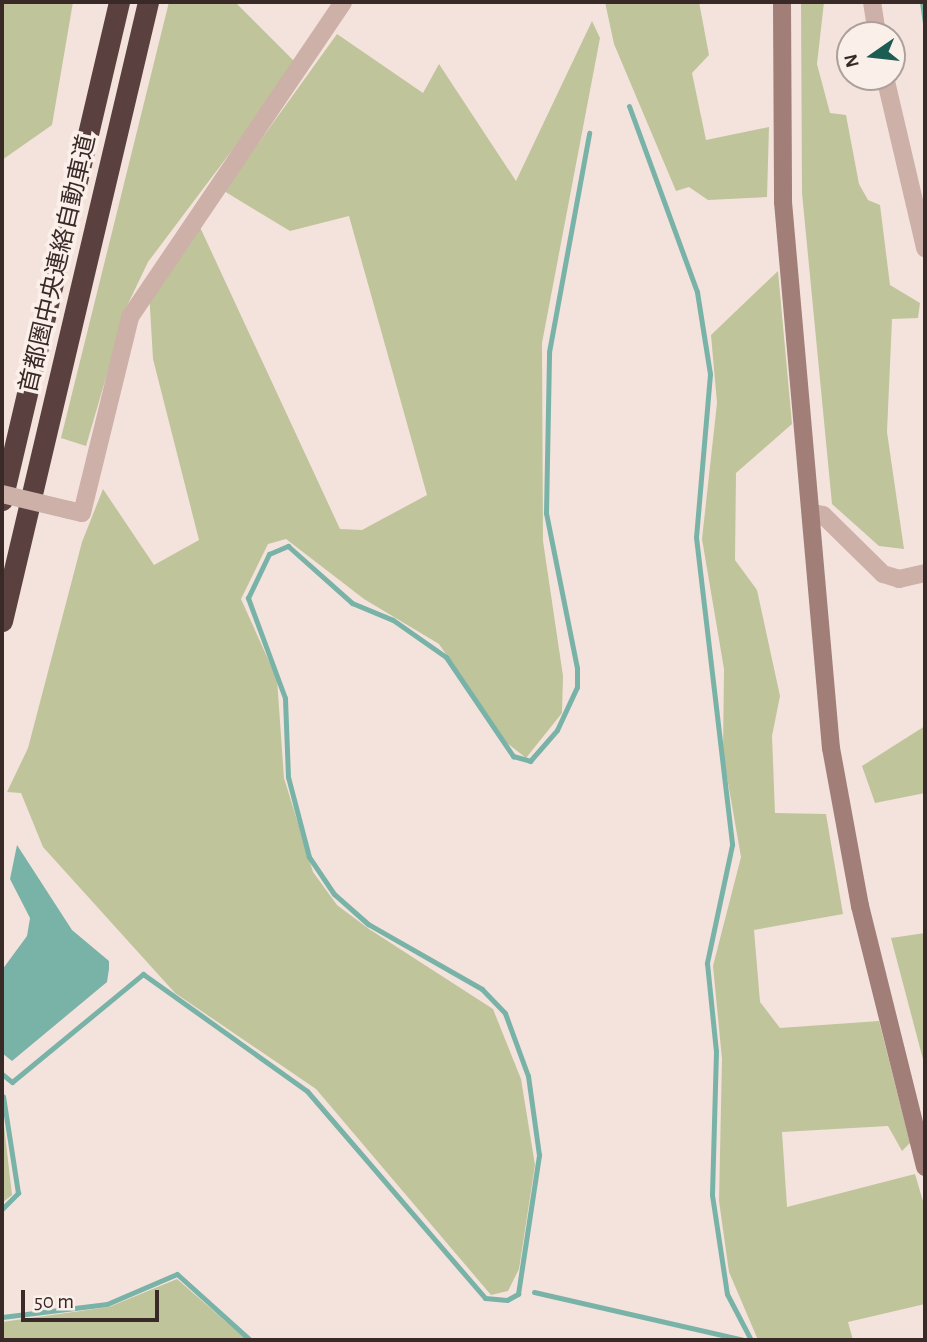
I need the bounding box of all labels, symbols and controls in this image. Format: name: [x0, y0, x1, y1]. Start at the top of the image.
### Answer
north arrow: [836, 21, 906, 91]
text: N: [841, 52, 863, 69]
street label: 首都圏中央連絡自動車道: [15, 132, 103, 396]
scale bar: [24, 1276, 163, 1320]
text: 50 m: [34, 1291, 74, 1312]

